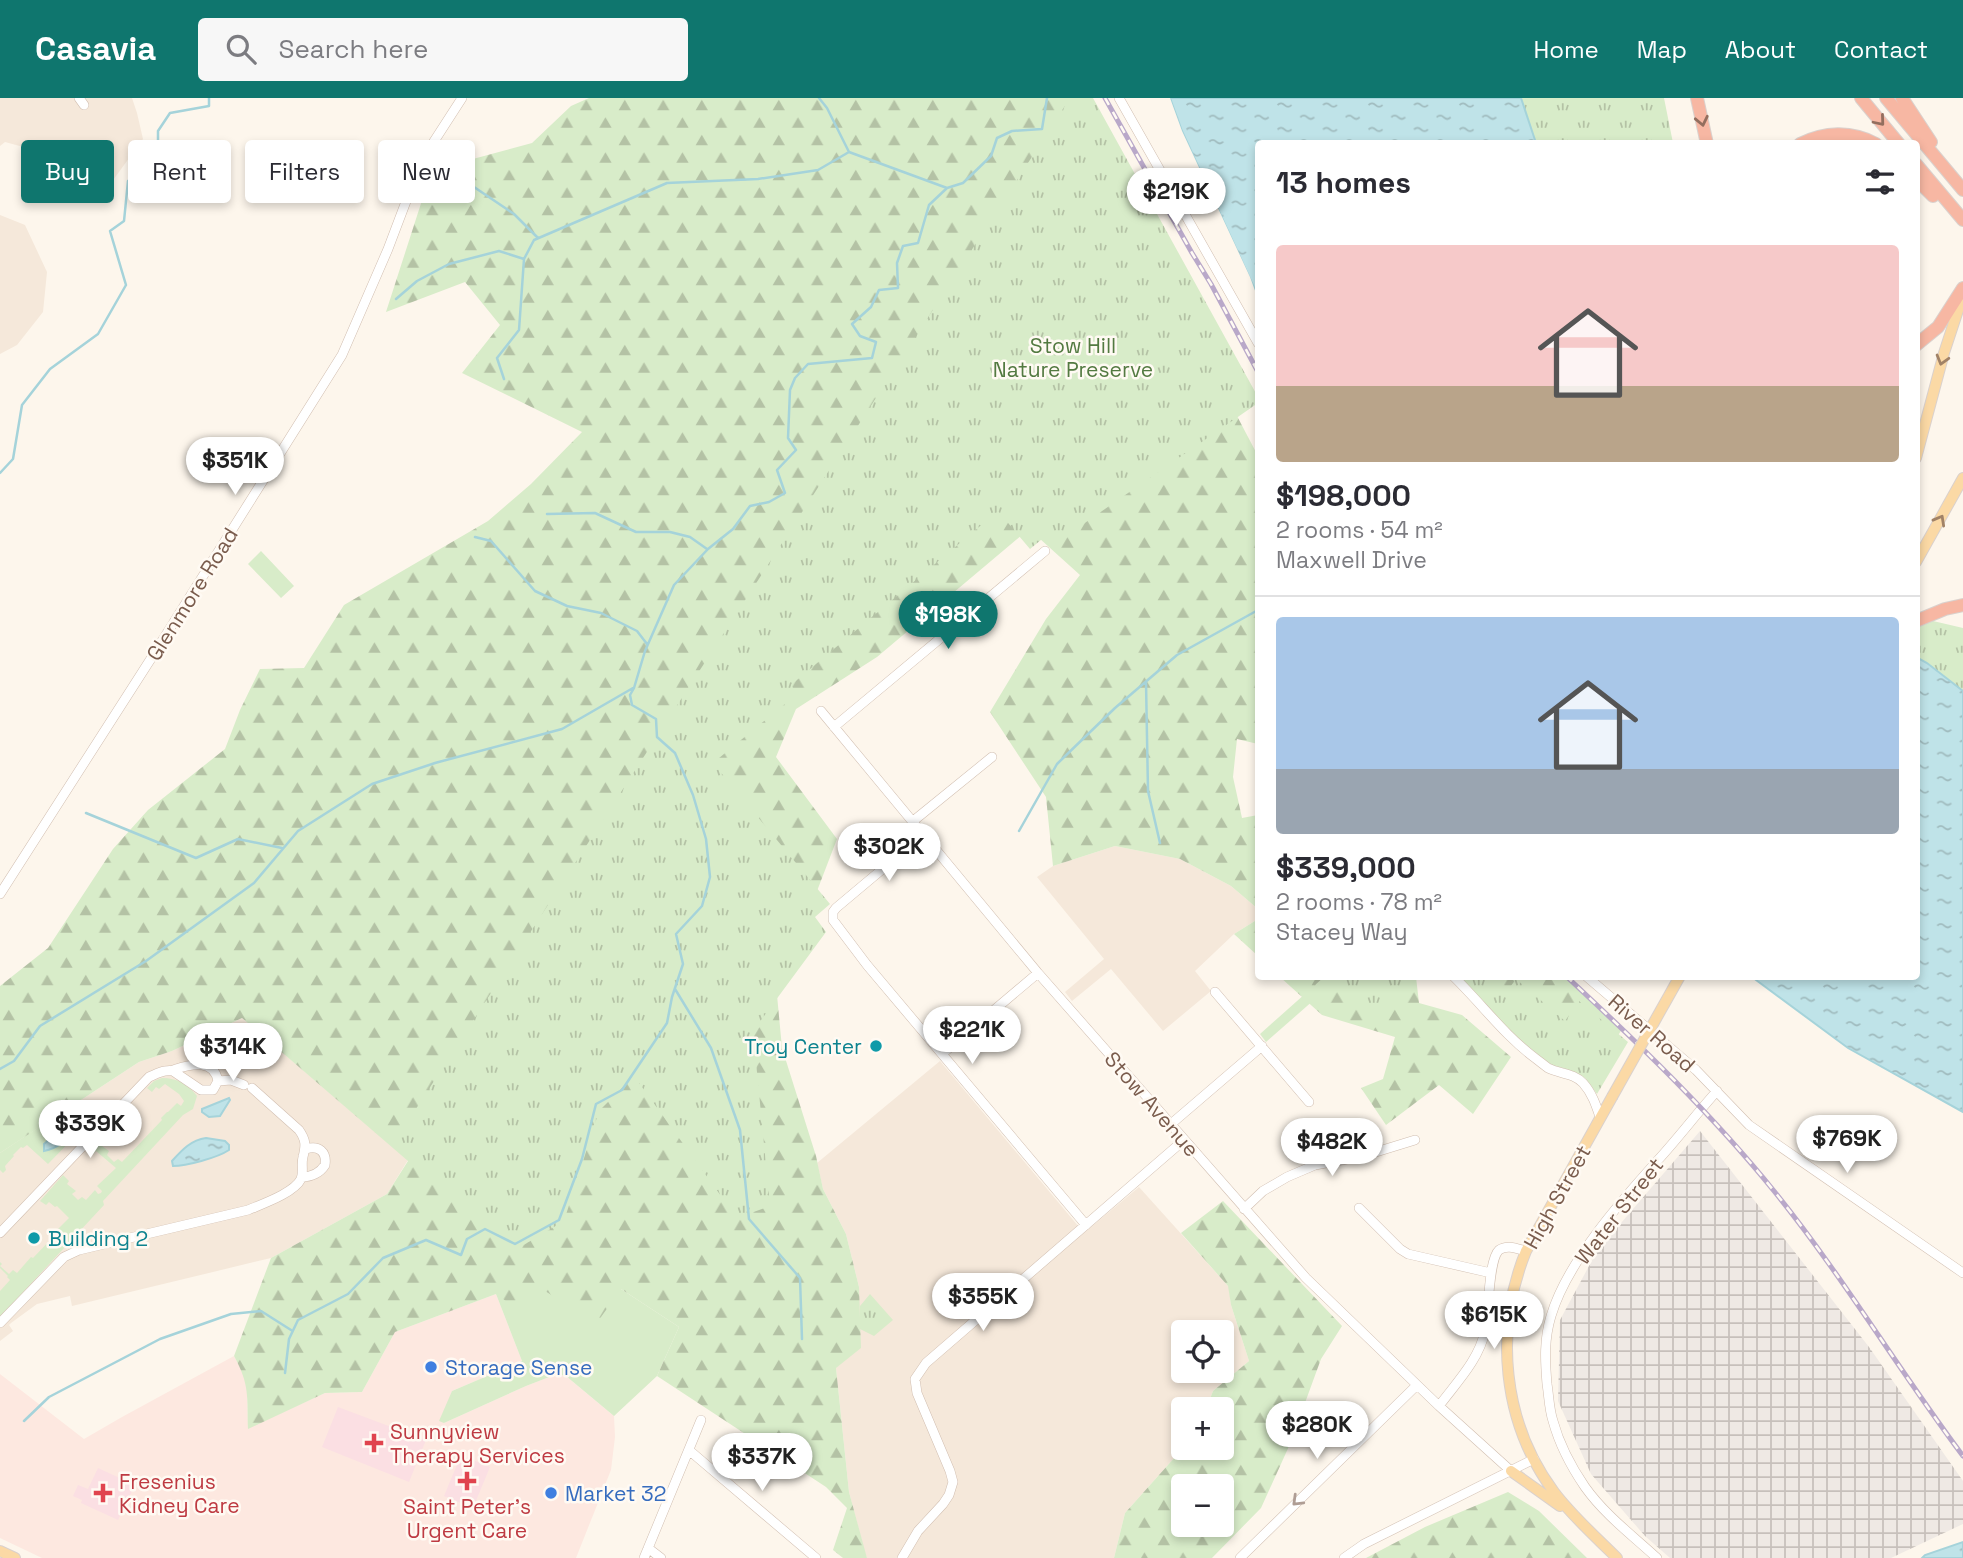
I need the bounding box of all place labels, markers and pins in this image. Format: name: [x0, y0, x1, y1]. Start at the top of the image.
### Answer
pin: $219K: [1127, 169, 1225, 228]
pin: $351K: [186, 438, 284, 497]
pin: $198K: [899, 592, 997, 651]
pin: $302K: [840, 824, 938, 883]
pin: $221K: [923, 1006, 1021, 1066]
pin: $314K: [184, 1024, 282, 1083]
place label: Troy Center: [744, 1033, 862, 1060]
marker: Troy Center: [868, 1038, 884, 1054]
pin: $339K: [41, 1100, 139, 1160]
pin: $769K: [1798, 1116, 1896, 1175]
pin: $482K: [1283, 1118, 1381, 1178]
place label: Building 2: [48, 1225, 148, 1252]
marker: Building 2: [26, 1230, 42, 1246]
pin: $355K: [934, 1274, 1032, 1333]
pin: $615K: [1445, 1292, 1543, 1351]
place label: Storage Sense: [445, 1354, 592, 1381]
marker: Storage Sense: [423, 1359, 439, 1375]
pin: $280K: [1268, 1402, 1366, 1461]
place label: Sunnyview Therapy Services: [390, 1418, 565, 1469]
marker: Sunnyview Therapy Services: [364, 1433, 384, 1453]
pin: $337K: [713, 1434, 811, 1493]
place label: Fresenius Kidney Care: [119, 1468, 240, 1519]
marker: Saint Peter's Urgent Care: [457, 1471, 477, 1491]
place label: Market 32: [565, 1480, 666, 1507]
marker: Fresenius Kidney Care: [93, 1483, 113, 1503]
marker: Market 32: [543, 1485, 559, 1501]
place label: Saint Peter's Urgent Care: [403, 1493, 531, 1544]

